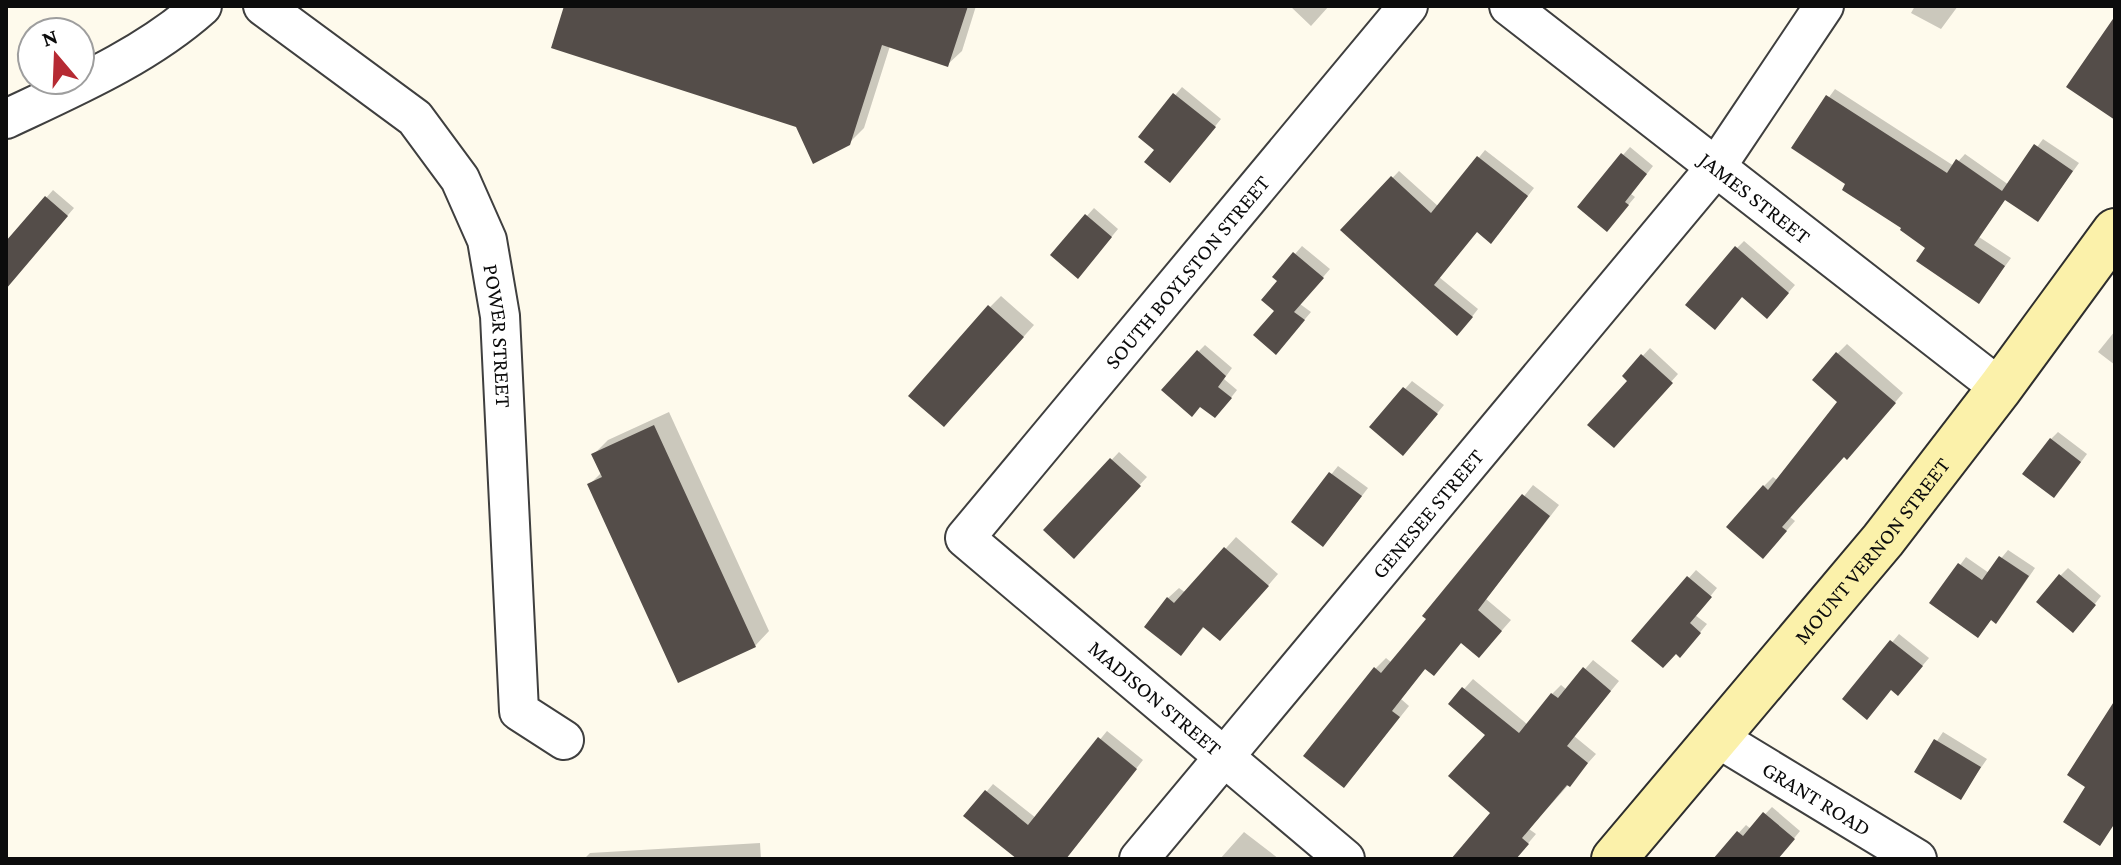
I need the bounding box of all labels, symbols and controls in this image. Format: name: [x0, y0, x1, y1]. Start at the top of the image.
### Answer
north arrow: [16, 16, 96, 96]
text: N: [38, 23, 61, 52]
street label: JAMES STREET: [1693, 145, 1816, 249]
street label: SOUTH BOYLSTON STREET: [1099, 170, 1274, 373]
street label: POWER STREET: [479, 262, 517, 408]
street label: GENESEE STREET: [1366, 444, 1488, 583]
street label: MOUNT VERNON STREET: [1789, 452, 1955, 649]
street label: MADISON STREET: [1083, 635, 1227, 761]
street label: GRANT ROAD: [1758, 756, 1876, 841]

